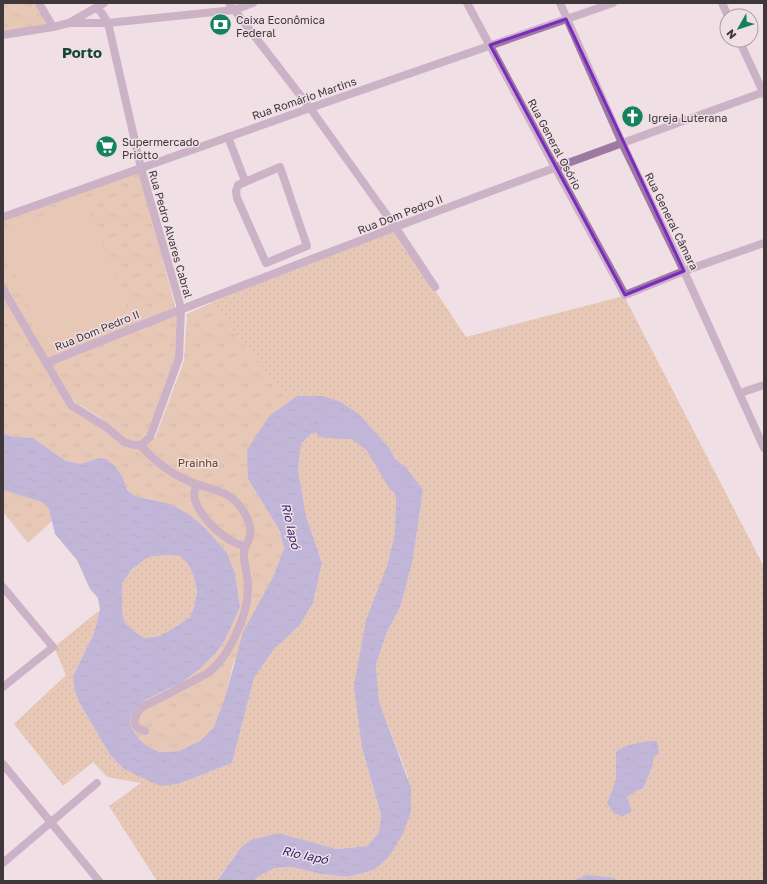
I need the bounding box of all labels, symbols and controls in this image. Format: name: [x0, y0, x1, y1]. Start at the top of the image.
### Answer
north arrow: [719, 8, 759, 48]
bank icon: Caixa Econômica Federal: [208, 12, 234, 38]
place label: Caixa Econômica Federal: [236, 13, 325, 39]
text: N: [723, 27, 739, 42]
district label: Porto: [62, 43, 102, 61]
street label: Rua Romário Martins: [250, 74, 358, 122]
street label: Rua General Osório: [525, 96, 585, 192]
church icon: Igreja Luterana: [619, 104, 645, 130]
place label: Igreja Luterana: [648, 111, 728, 124]
supermarket icon: Supermercado Priotto: [93, 134, 119, 160]
place label: Supermercado Priotto: [122, 135, 199, 161]
street label: Rua Pedro Alvares Cabral: [146, 168, 196, 300]
street label: Rua General Câmara: [643, 170, 701, 272]
street label: Rua Dom Pedro II: [355, 192, 445, 236]
street label: Rua Dom Pedro II: [53, 307, 141, 353]
park label: Prainha: [178, 456, 218, 469]
water label: Rio Iapó: [278, 502, 304, 552]
water label: Rio Iapó: [281, 843, 331, 868]

